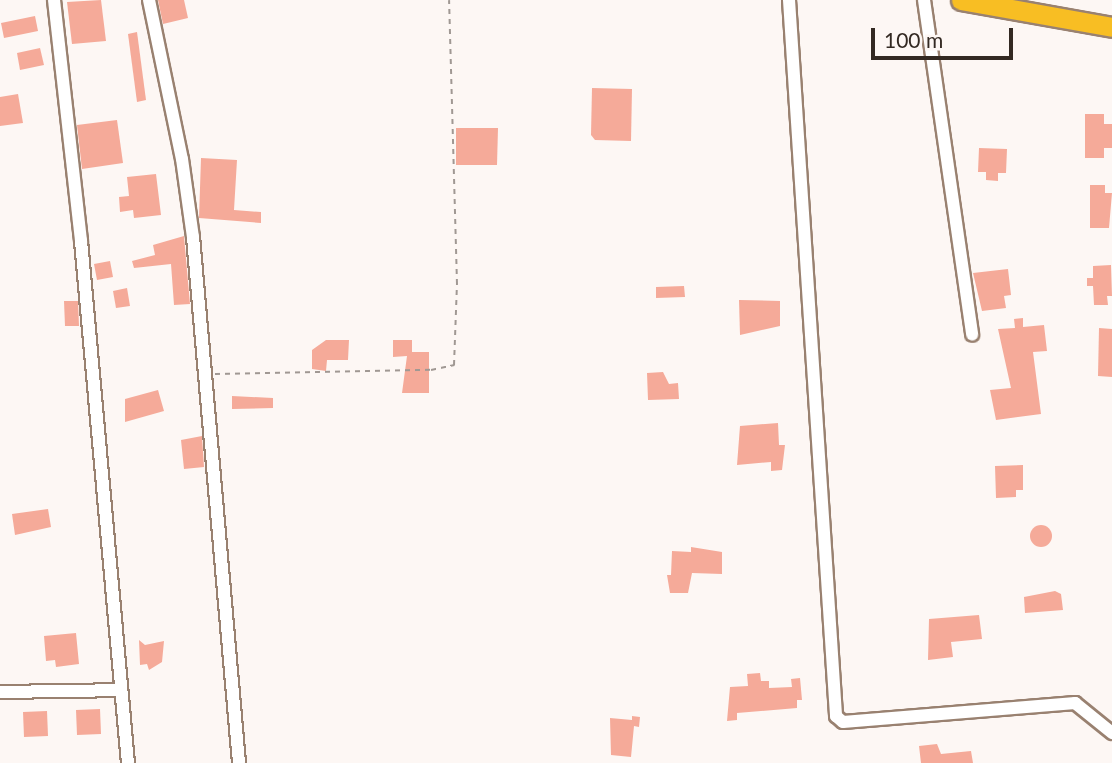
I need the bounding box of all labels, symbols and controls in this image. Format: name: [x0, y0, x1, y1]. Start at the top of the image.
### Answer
scale bar: [874, 14, 1016, 58]
text: 100 m: [884, 27, 943, 52]

